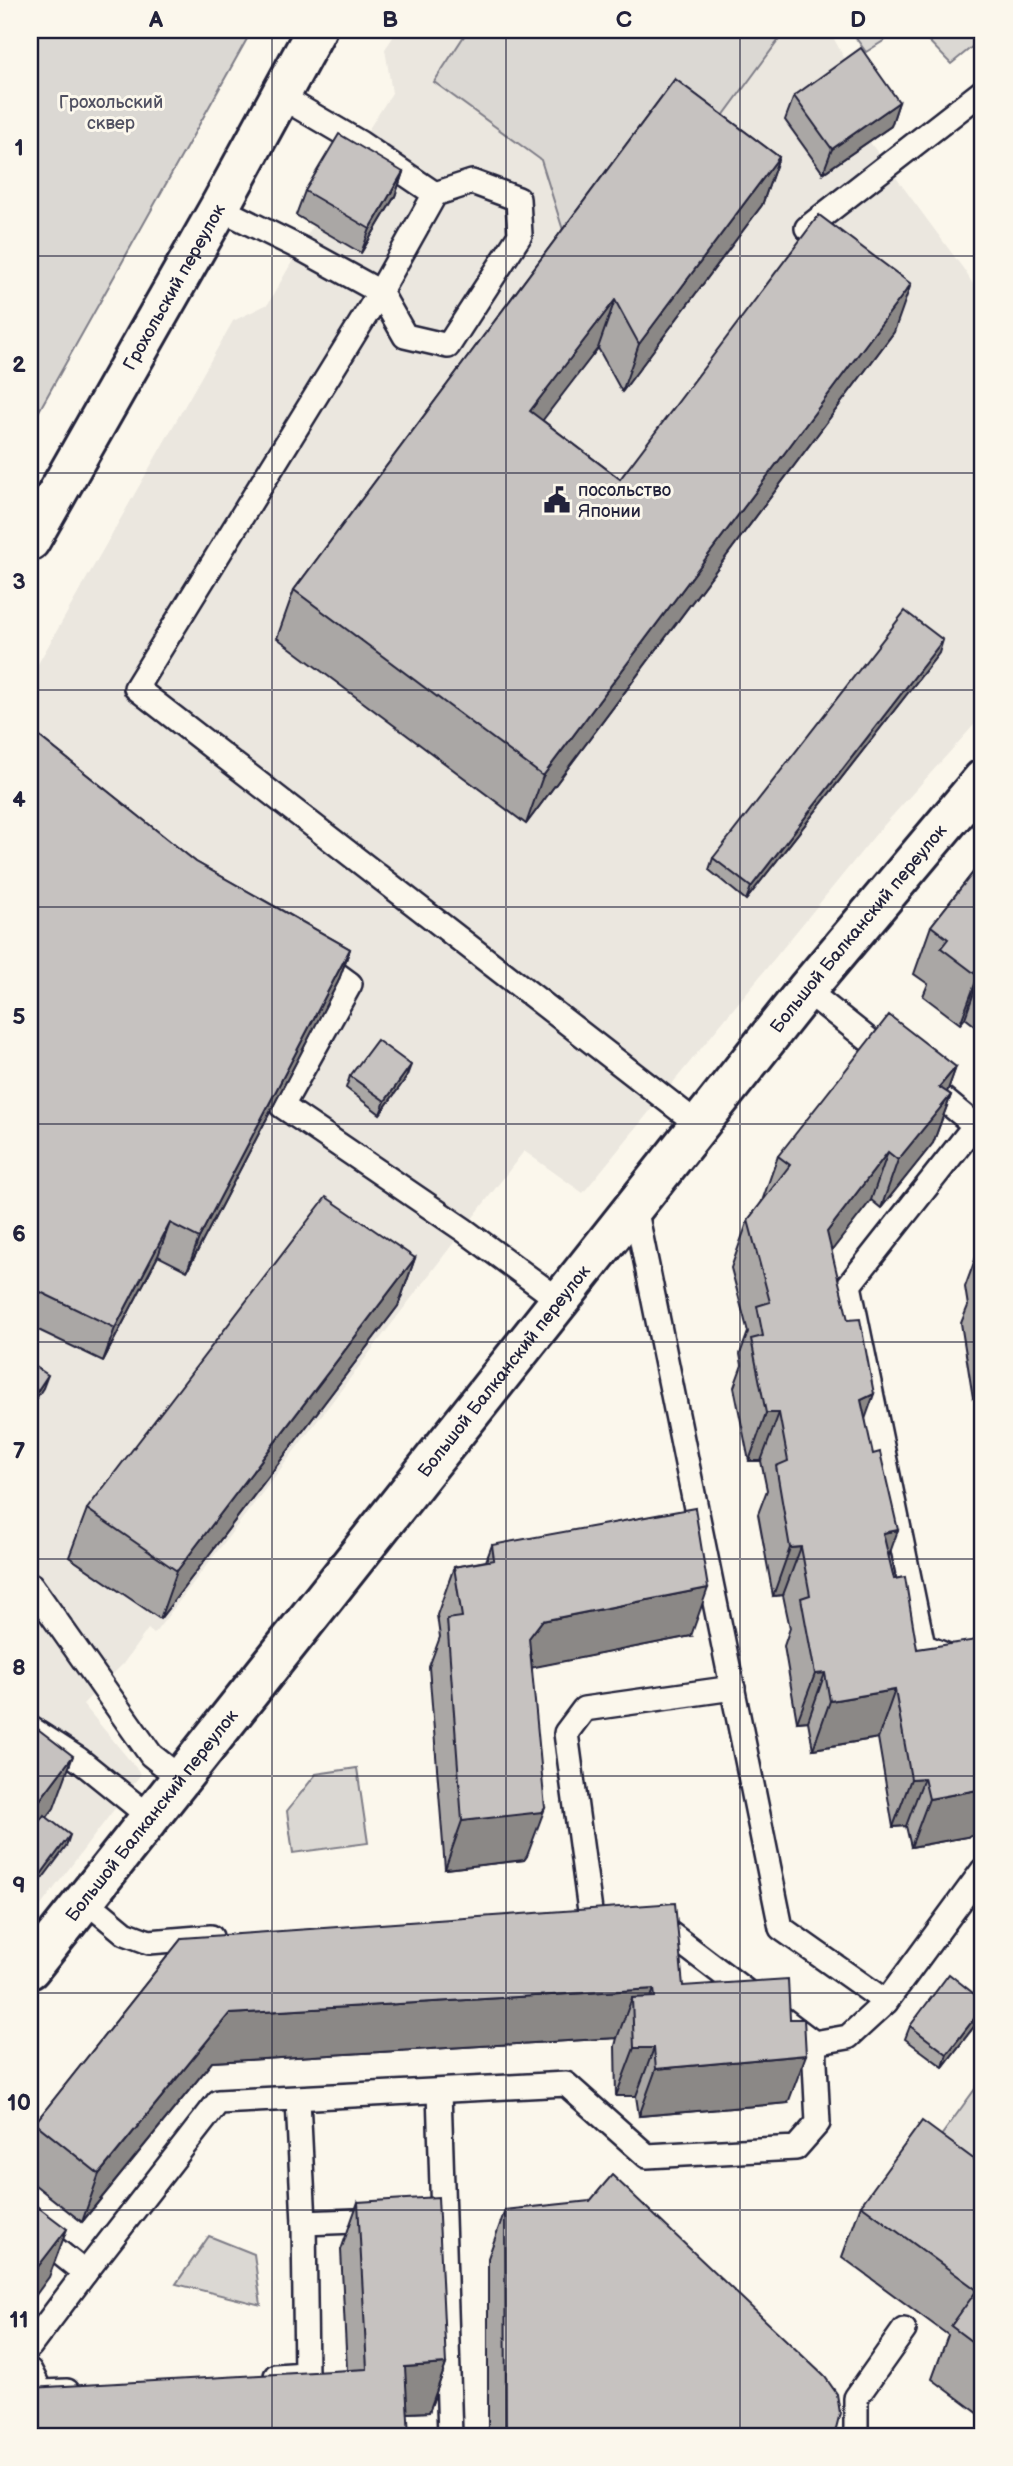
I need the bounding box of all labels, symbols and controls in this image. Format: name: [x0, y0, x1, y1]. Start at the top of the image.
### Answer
text: A: [148, 6, 164, 34]
text: B: [382, 6, 398, 34]
text: C: [616, 6, 632, 34]
text: D: [850, 6, 866, 34]
park label: Грохольский сквер: [59, 92, 163, 134]
text: 1: [14, 134, 24, 162]
street label: Грохольский переулок: [119, 200, 230, 374]
text: 2: [12, 351, 26, 379]
place label: посольство Японии: [578, 480, 671, 522]
public building icon: посольство Японии: [542, 485, 572, 515]
text: 3: [12, 568, 26, 596]
text: 4: [12, 786, 26, 814]
street label: Большой Балканский переулок: [766, 820, 952, 1037]
text: 5: [12, 1003, 26, 1031]
text: 6: [12, 1220, 26, 1248]
street label: Большой Балканский переулок: [414, 1261, 595, 1482]
text: 7: [13, 1437, 26, 1465]
text: 8: [12, 1654, 26, 1682]
street label: Большой Балканский переулок: [62, 1705, 243, 1926]
text: 9: [12, 1872, 26, 1900]
text: 10: [7, 2089, 31, 2117]
text: 11: [9, 2306, 29, 2334]

